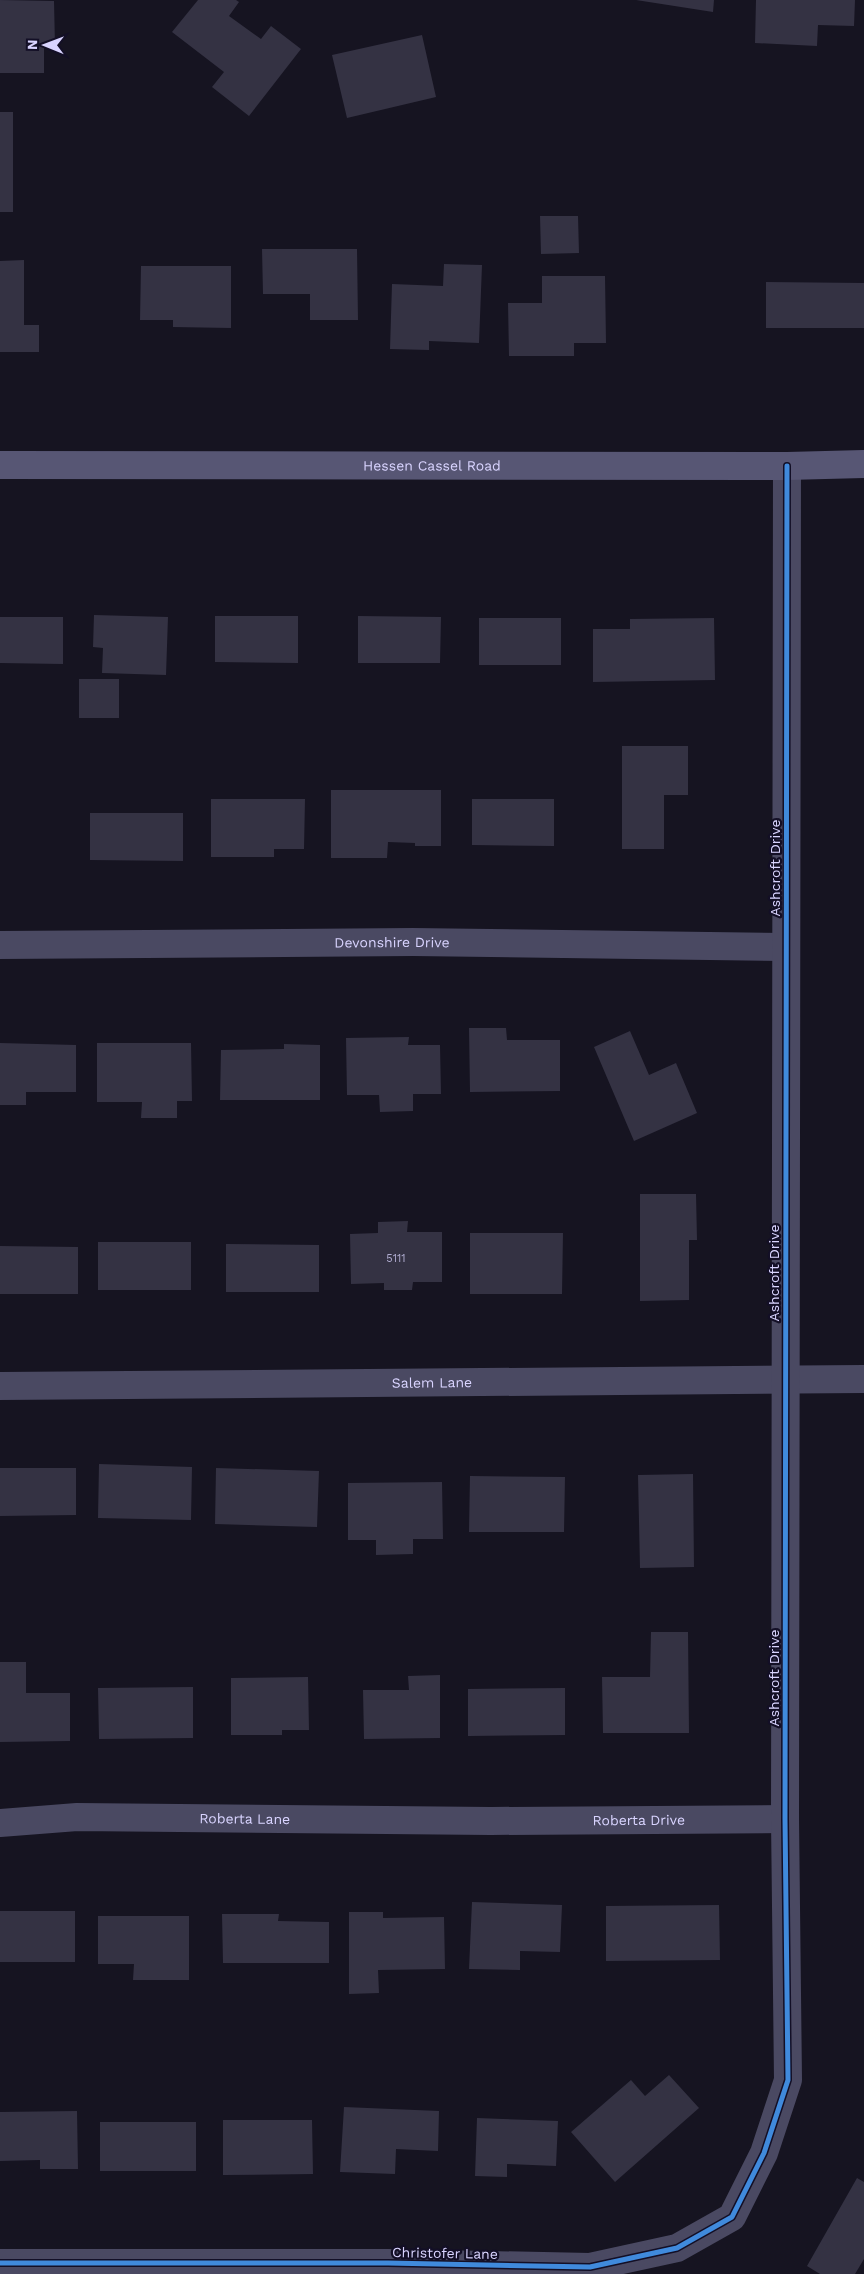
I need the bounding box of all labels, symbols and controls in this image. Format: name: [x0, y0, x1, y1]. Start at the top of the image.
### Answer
north arrow: [20, 20, 70, 70]
text: N: [24, 39, 40, 50]
street label: Hessen Cassel Road: [363, 457, 501, 474]
street label: Ashcroft Drive: [767, 819, 783, 917]
street label: Devonshire Drive: [334, 934, 450, 951]
street label: Ashcroft Drive: [766, 1224, 782, 1322]
house number: 5111: [386, 1252, 406, 1265]
street label: Salem Lane: [392, 1374, 472, 1391]
street label: Ashcroft Drive: [766, 1629, 782, 1727]
street label: Roberta Lane: [199, 1810, 290, 1827]
street label: Roberta Drive: [592, 1812, 685, 1828]
street label: Christofer Lane: [392, 2244, 498, 2262]

